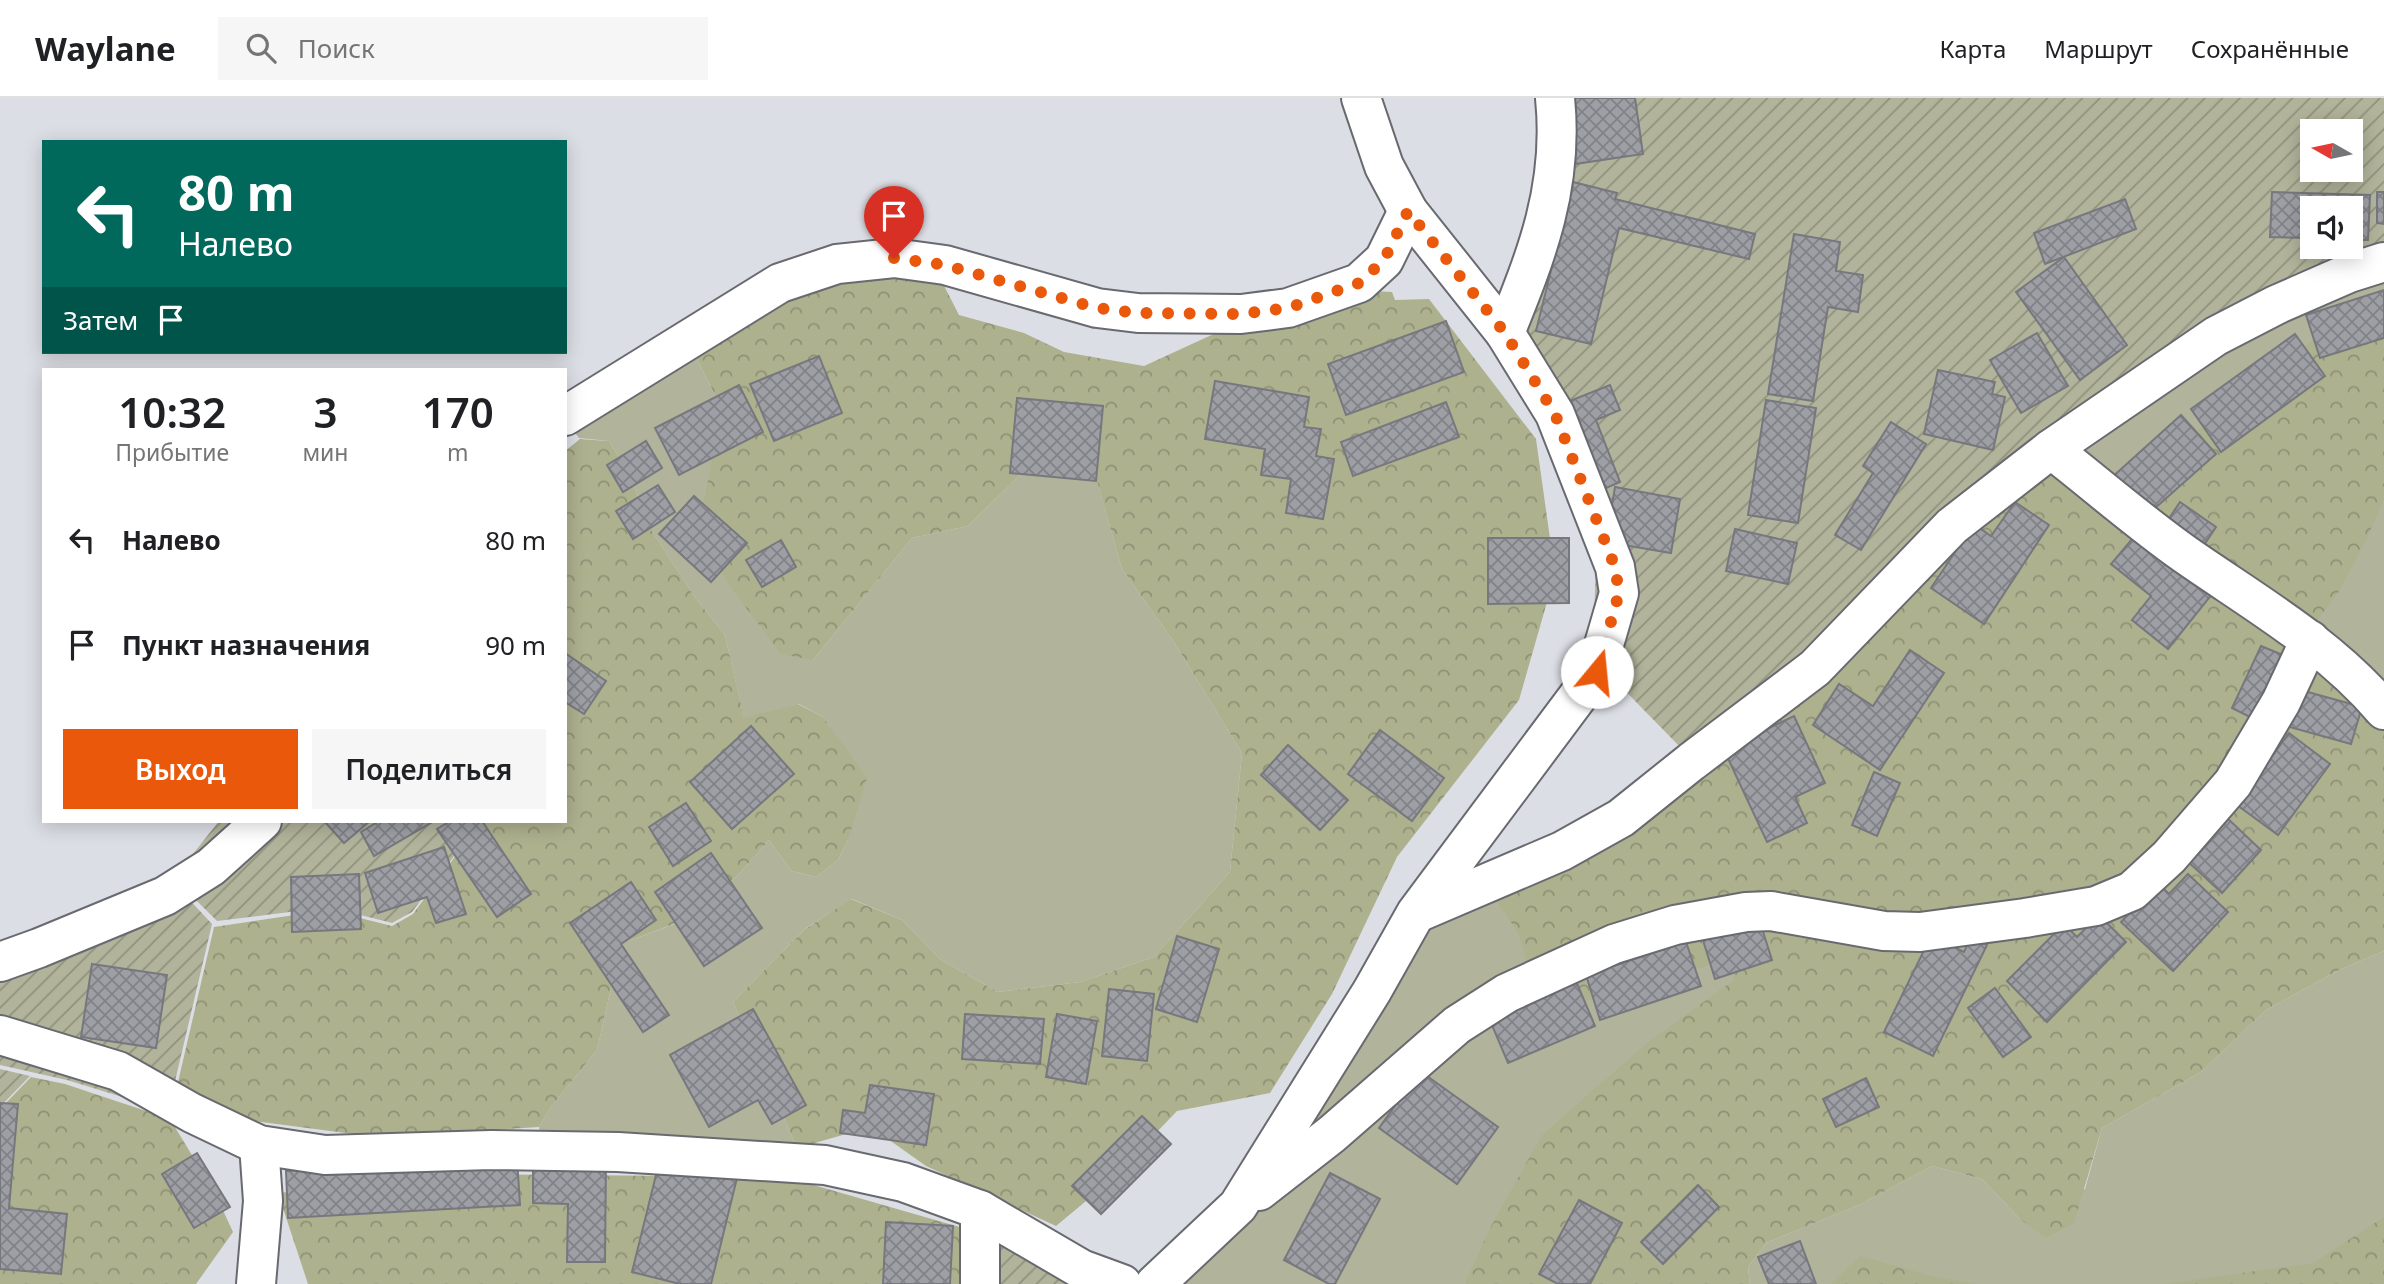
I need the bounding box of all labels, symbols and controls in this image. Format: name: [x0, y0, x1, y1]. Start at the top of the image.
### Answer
search box: [218, 17, 708, 80]
text: Waylane: [35, 26, 176, 71]
icon: search: [242, 29, 280, 67]
text: Поиск: [298, 30, 375, 66]
text: Карта: [1939, 32, 2006, 65]
text: Маршрут: [2044, 32, 2153, 65]
text: Сохранённые: [2191, 32, 2349, 65]
north arrow: [2300, 119, 2362, 182]
map controls: [2300, 119, 2363, 259]
text: 80 m: [178, 159, 295, 225]
icon: left: [63, 168, 154, 259]
pin: [864, 186, 924, 258]
button: sound: [2300, 196, 2363, 259]
icon: arrive: [875, 197, 913, 235]
text: Налево: [178, 222, 293, 265]
icon: arrive: [152, 301, 190, 339]
text: Затем: [63, 302, 138, 338]
text: 10:32: [118, 383, 226, 440]
text: 3: [313, 383, 337, 440]
text: 170: [422, 383, 494, 440]
text: Прибытие: [115, 436, 229, 468]
text: мин: [302, 436, 348, 468]
text: m: [447, 436, 469, 468]
icon: left: [63, 521, 101, 559]
text: Налево: [122, 522, 221, 558]
text: 80 m: [485, 522, 546, 558]
icon: arrive: [63, 626, 101, 664]
text: Пункт назначения: [122, 627, 370, 663]
text: 90 m: [485, 627, 546, 663]
position arrow: [1560, 635, 1634, 709]
button: Выход: [63, 729, 298, 809]
button: Поделиться: [312, 729, 546, 809]

